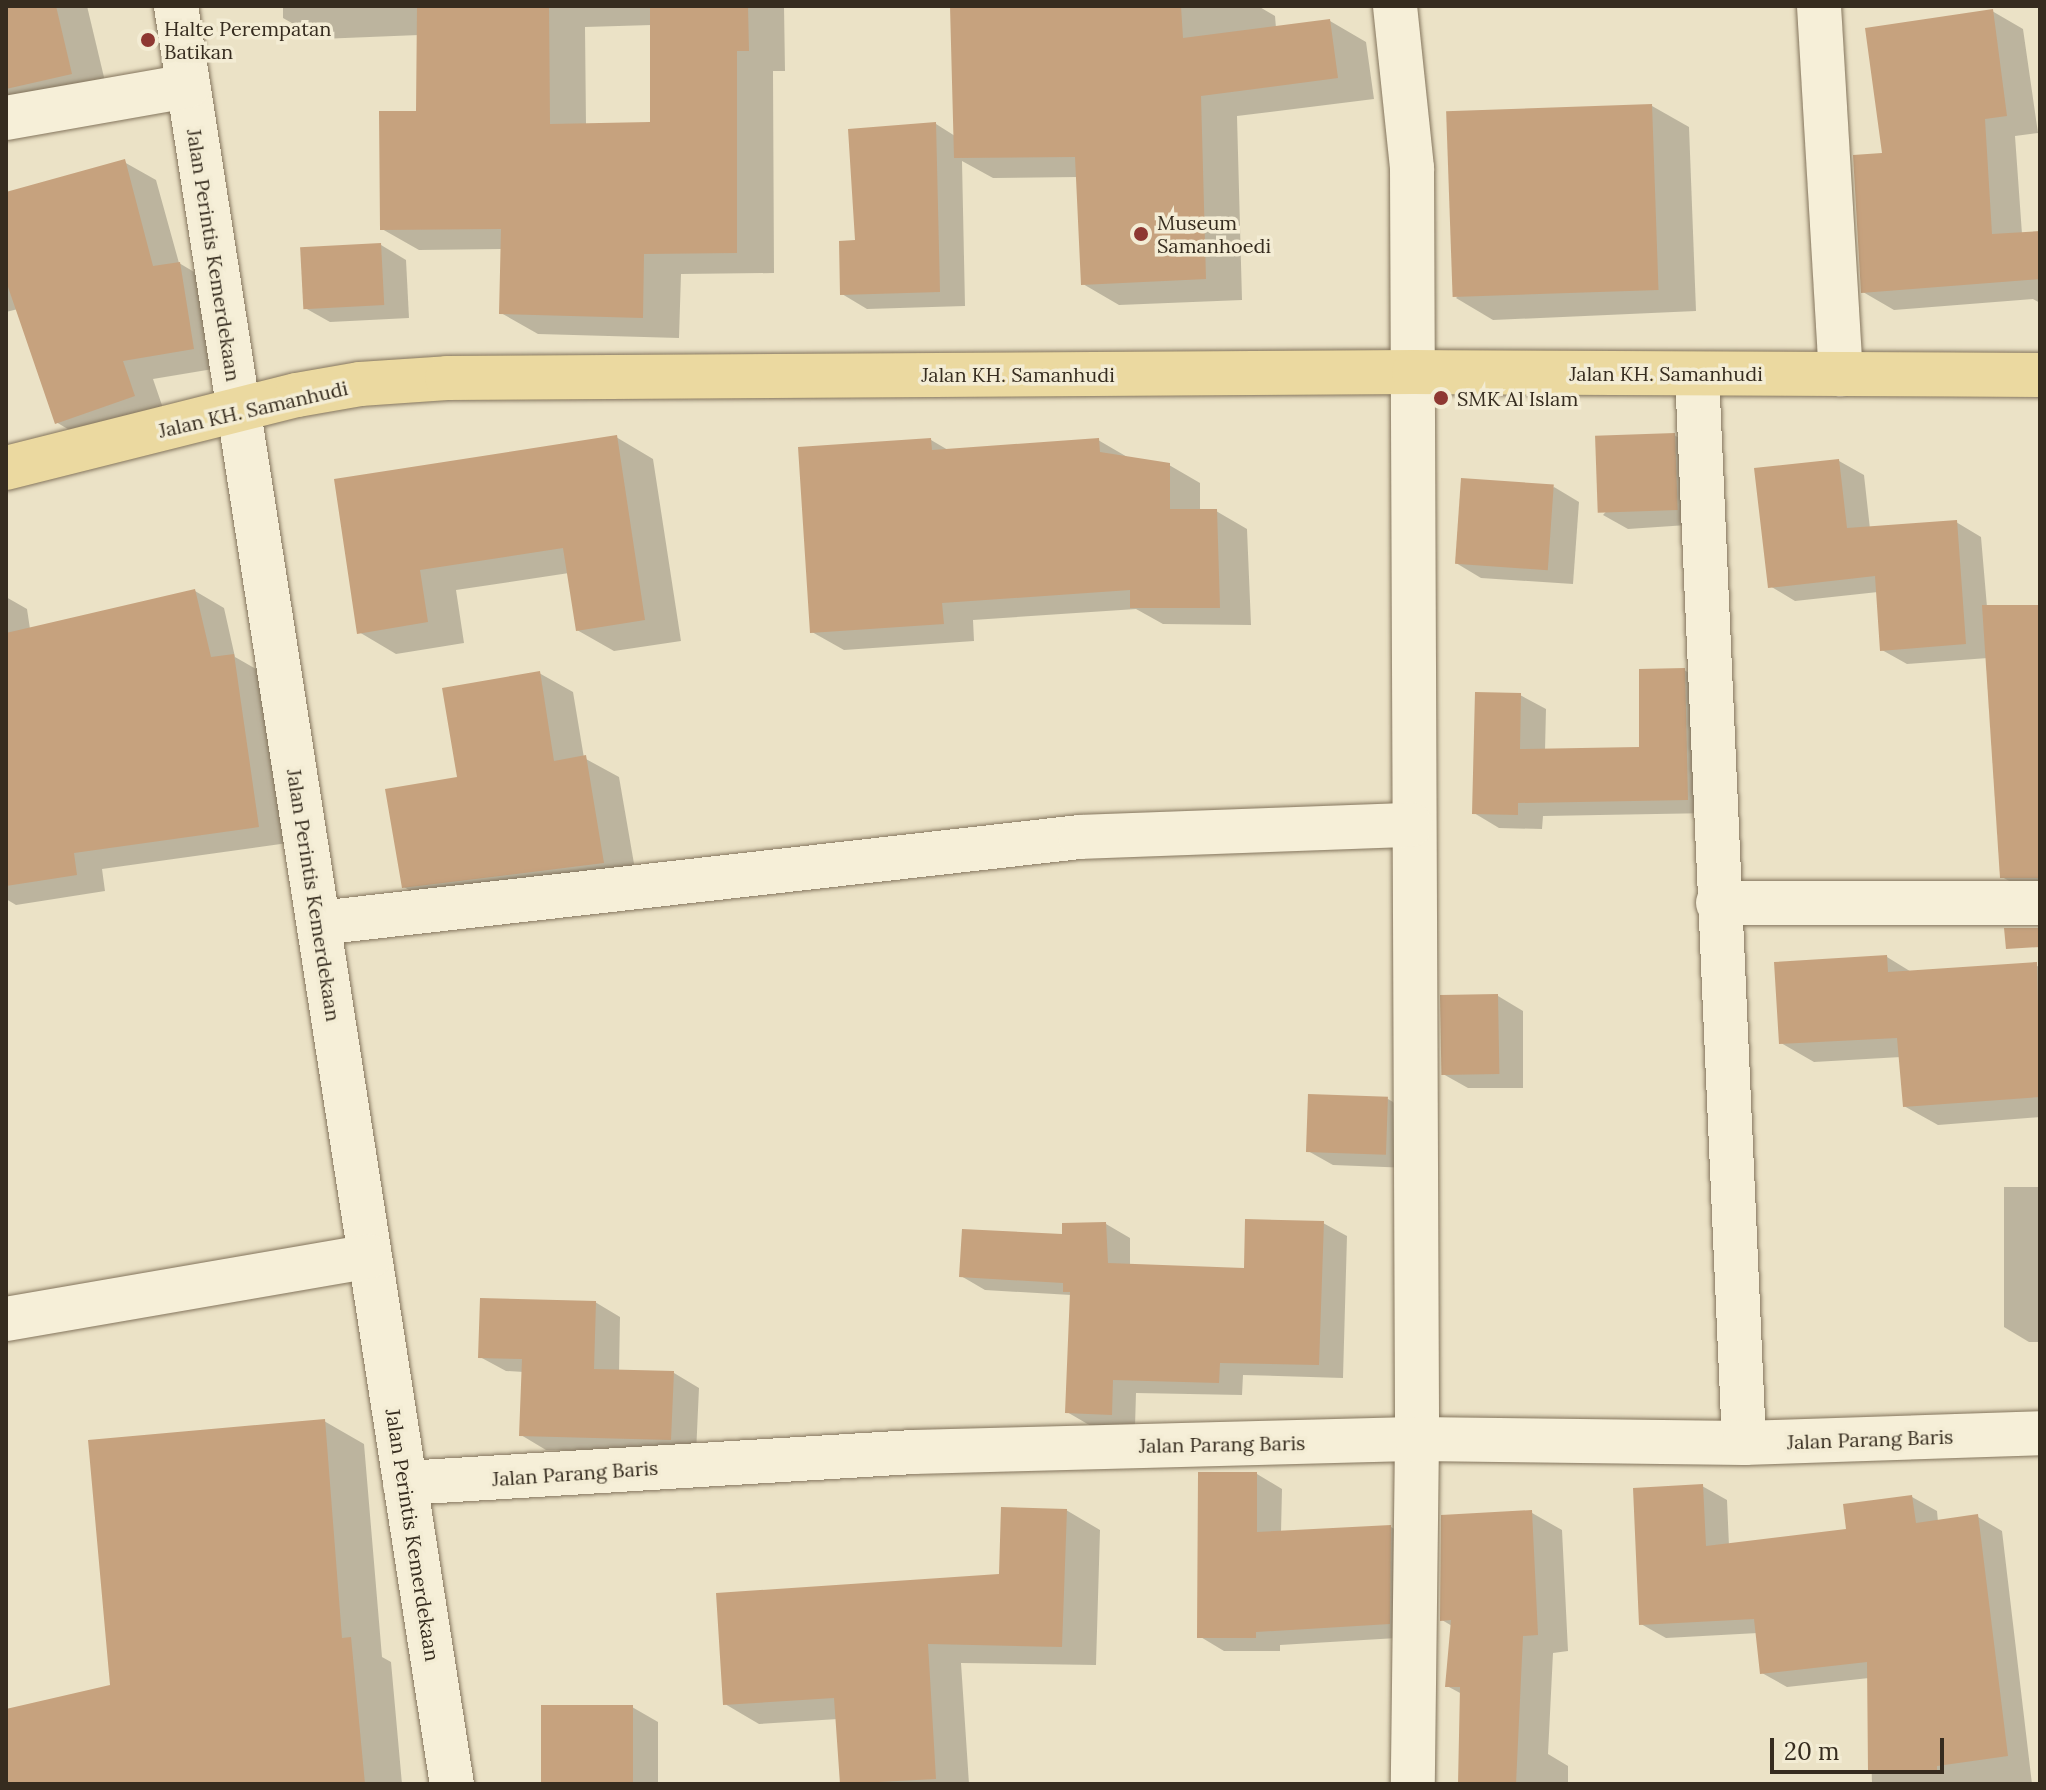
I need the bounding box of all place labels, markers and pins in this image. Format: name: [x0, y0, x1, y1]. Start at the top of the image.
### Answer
place label: Halte Perempatan Batikan: [164, 16, 331, 63]
marker: Halte Perempatan Batikan: [139, 31, 157, 49]
place label: Museum Samanhoedi: [1157, 210, 1271, 257]
marker: Museum Samanhoedi: [1132, 225, 1150, 243]
place label: SMK Al Islam: [1457, 386, 1578, 410]
marker: SMK Al Islam: [1432, 389, 1450, 407]

